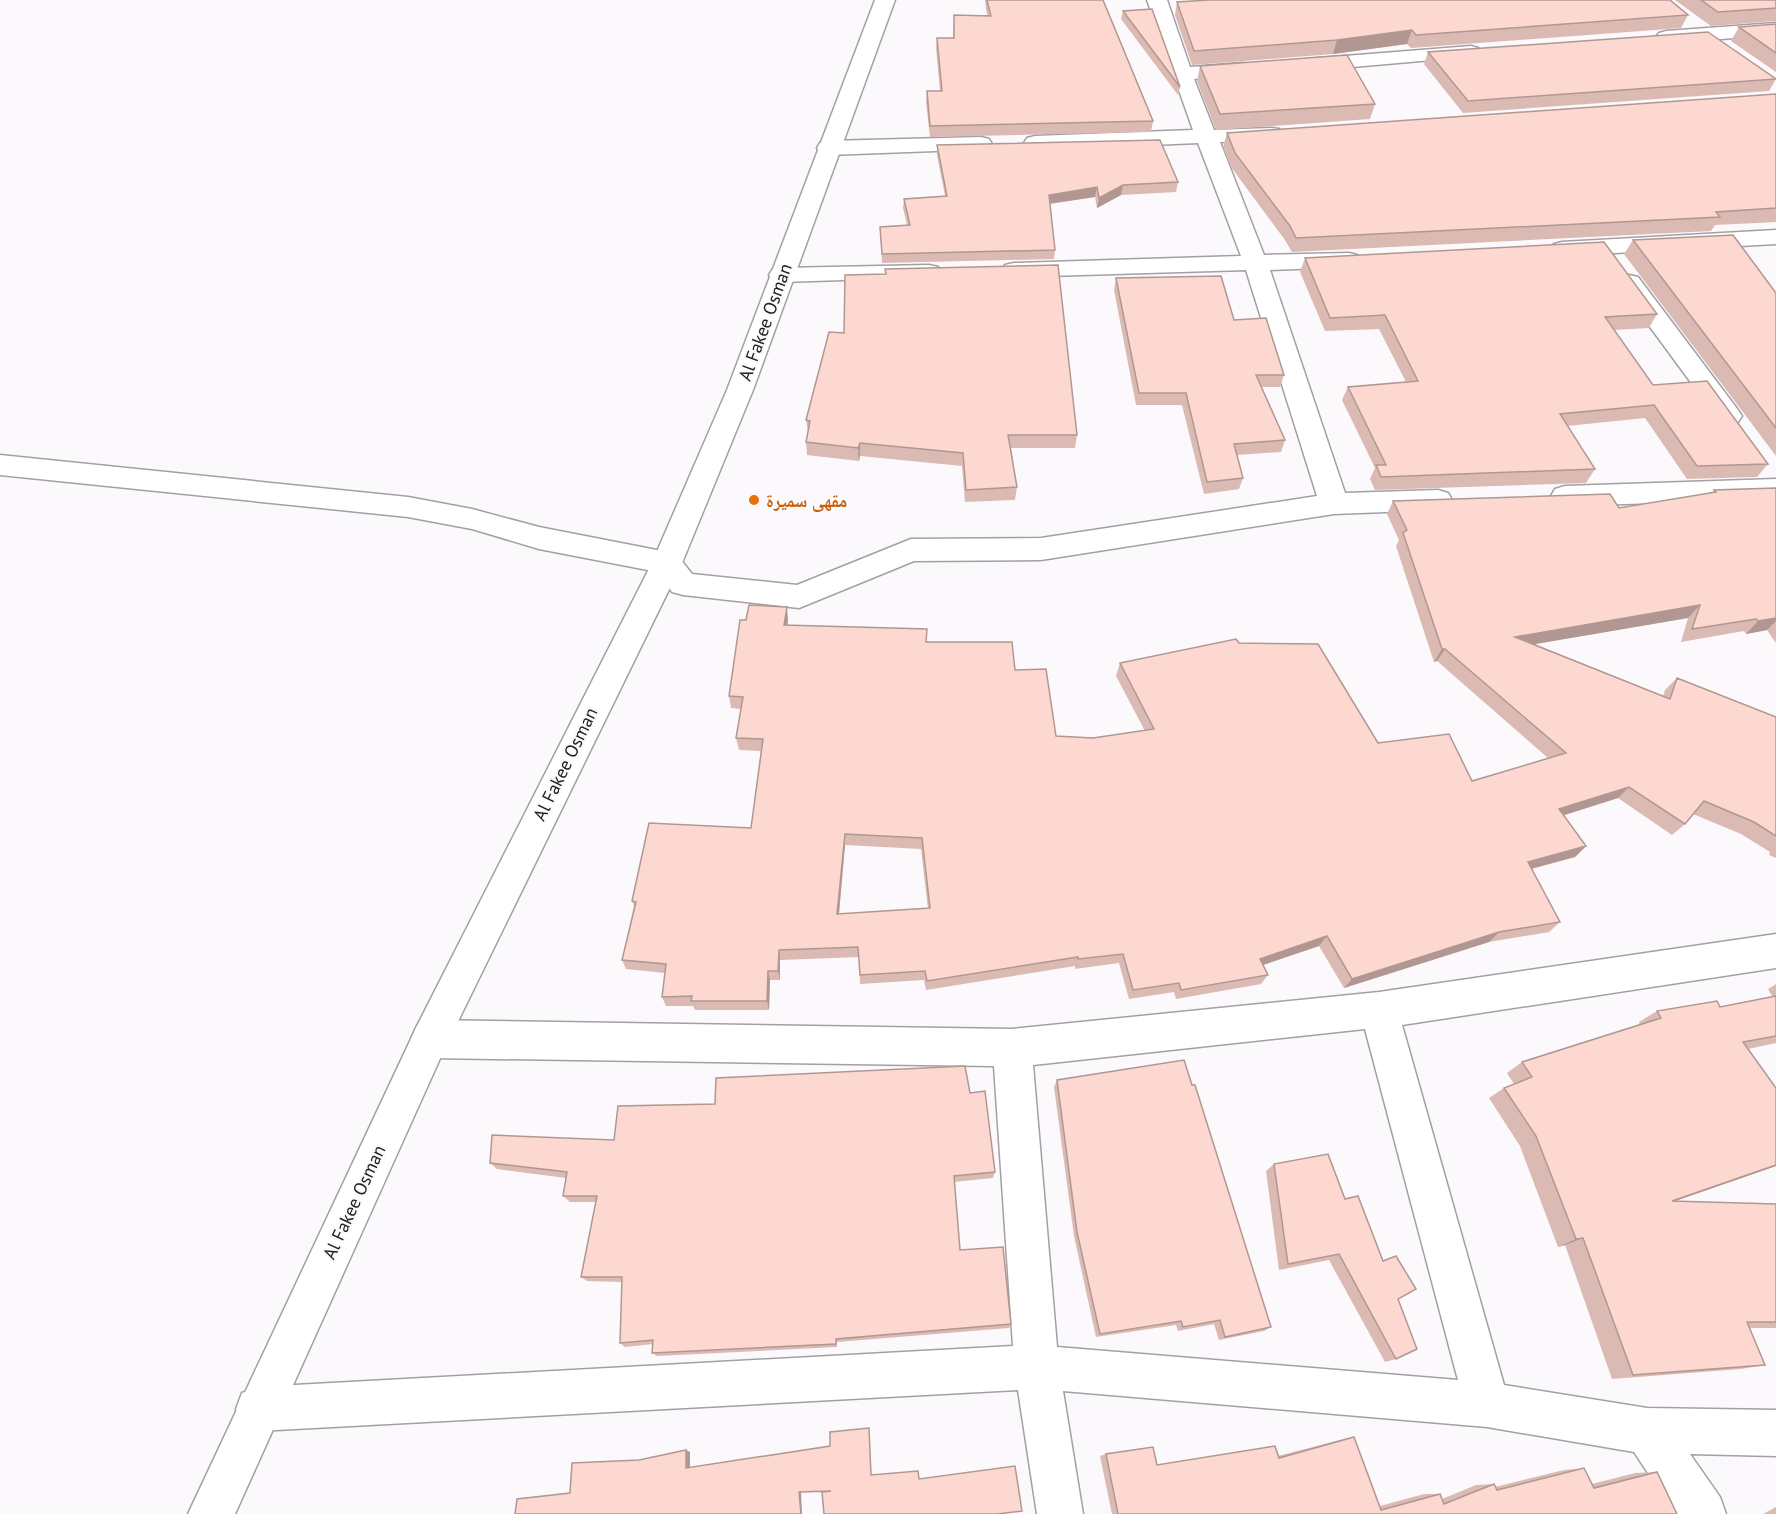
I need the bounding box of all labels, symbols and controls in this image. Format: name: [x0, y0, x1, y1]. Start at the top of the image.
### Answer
street label: Al Fakee Osman: [733, 260, 797, 384]
place label: مقهى سميرة: [766, 489, 847, 512]
marker: مقهى سميرة: [747, 493, 761, 507]
street label: Al Fakee Osman: [528, 703, 602, 825]
street label: Al Fakee Osman: [317, 1141, 391, 1263]

